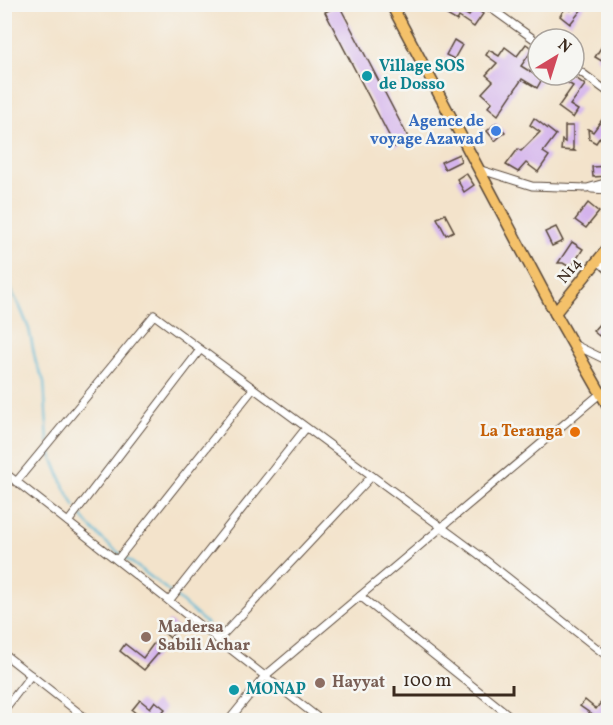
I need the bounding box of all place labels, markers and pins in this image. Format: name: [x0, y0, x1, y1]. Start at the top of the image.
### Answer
place label: Village SOS de Dosso: [379, 56, 465, 96]
marker: Village SOS de Dosso: [360, 69, 374, 83]
place label: Agence de voyage Azawad: [370, 111, 484, 151]
marker: Agence de voyage Azawad: [489, 124, 503, 138]
place label: La Teranga: [480, 421, 563, 443]
marker: La Teranga: [568, 425, 582, 439]
place label: Madersa Sabili Achar: [158, 617, 251, 657]
marker: Madersa Sabili Achar: [139, 630, 153, 644]
place label: Hayyat: [332, 672, 385, 694]
marker: Hayyat: [313, 676, 327, 690]
place label: MONAP: [246, 679, 306, 701]
marker: MONAP: [227, 683, 241, 697]

